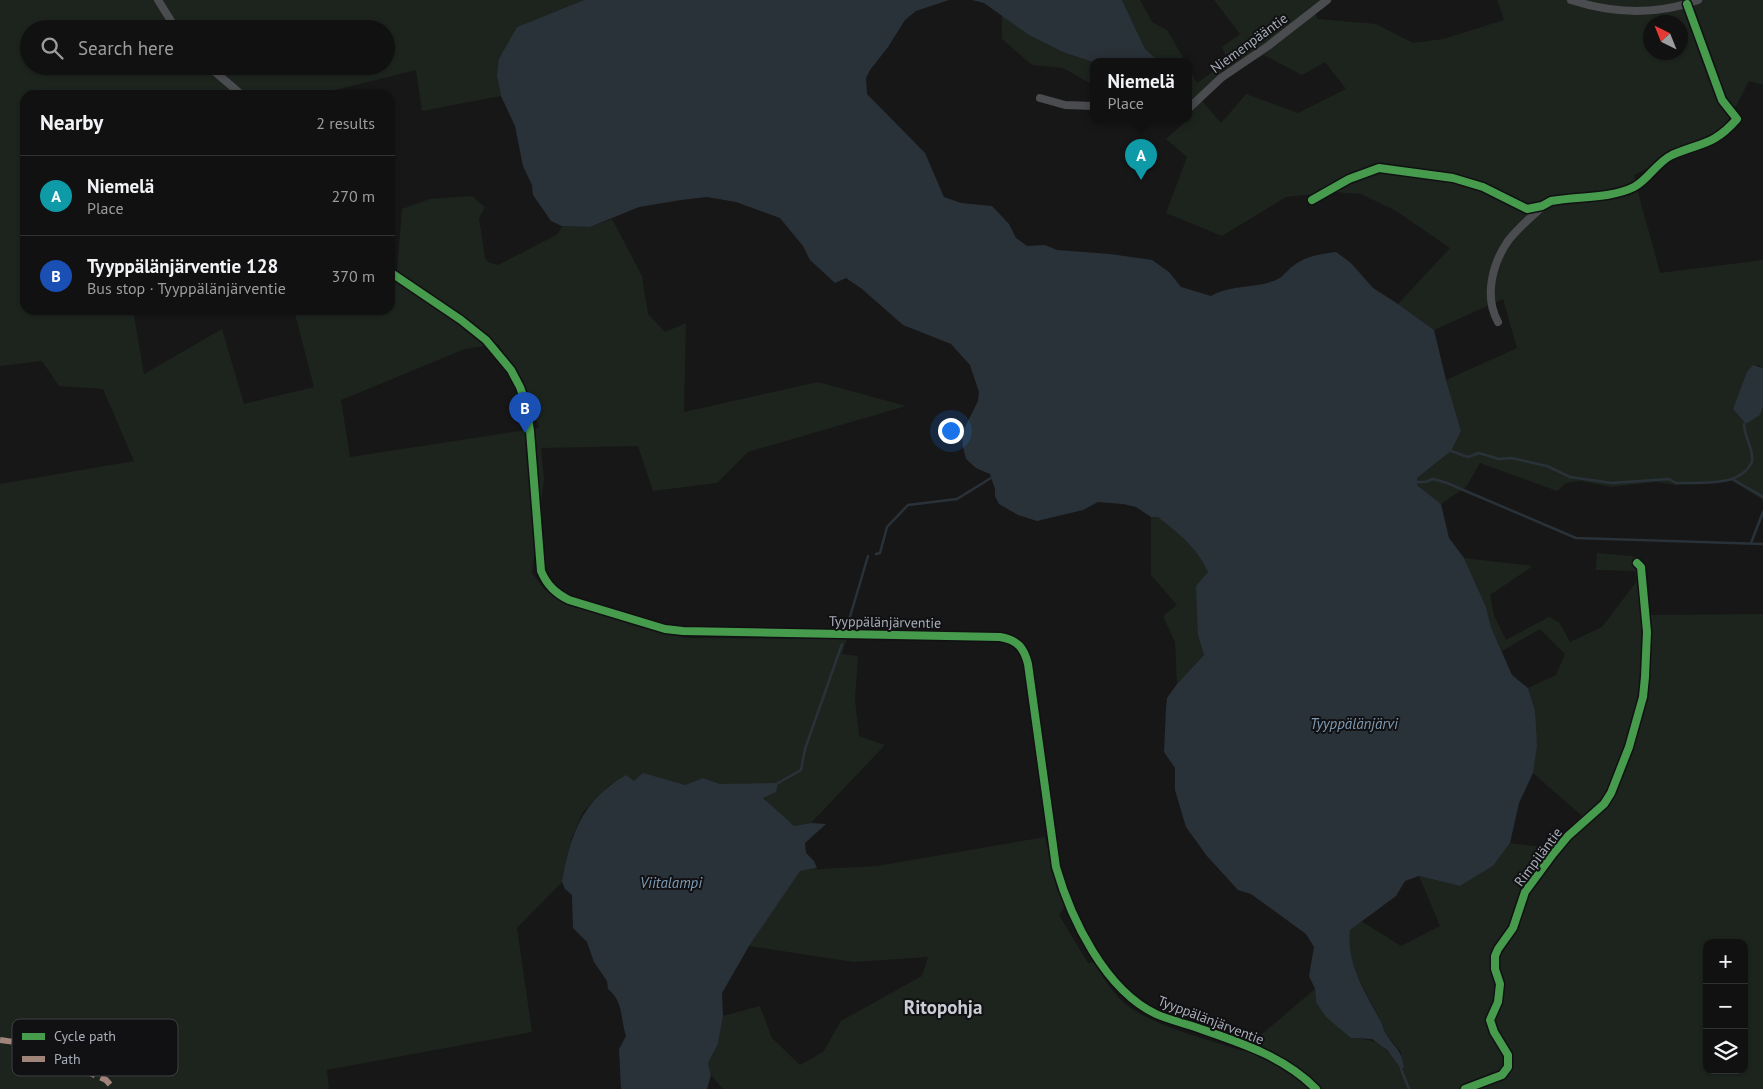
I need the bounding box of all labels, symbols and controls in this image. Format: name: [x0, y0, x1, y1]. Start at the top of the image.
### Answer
street label: Niemenpääntie: [1207, 9, 1291, 77]
north arrow: [1643, 15, 1688, 60]
search box: [20, 20, 395, 75]
icon: search: [38, 34, 66, 62]
text: Search here: [78, 36, 174, 60]
popup: [1090, 58, 1192, 123]
text: Niemelä: [1107, 69, 1175, 93]
text: Place: [1107, 93, 1144, 113]
text: Nearby: [40, 109, 103, 136]
text: 2 results: [316, 113, 375, 133]
pin: A: [1125, 139, 1157, 180]
text: Niemelä: [87, 174, 154, 198]
text: A: [51, 186, 61, 206]
text: 270 m: [332, 186, 375, 206]
text: Place: [87, 198, 124, 218]
text: Tyyppälänjärventie 128: [87, 254, 278, 278]
text: B: [51, 266, 61, 286]
text: 370 m: [332, 266, 375, 286]
text: Bus stop · Tyyppälänjärventie: [87, 278, 286, 298]
pin: B: [509, 392, 541, 433]
your location: [938, 418, 964, 444]
street label: Tyyppälänjärventie: [829, 612, 941, 632]
water label: Tyyppälänjärvi: [1310, 714, 1399, 733]
street label: Rimpiläntie: [1510, 824, 1566, 890]
water label: Viitalampi: [640, 873, 703, 892]
map controls: [1703, 939, 1748, 1074]
button: +: [1703, 939, 1748, 984]
button: −: [1703, 984, 1748, 1029]
street label: Tyyppälänjärventie: [1155, 991, 1267, 1049]
district label: Ritopohja: [904, 995, 982, 1019]
legend: [12, 1019, 178, 1076]
text: Cycle path: [54, 1027, 116, 1045]
button: layers: [1703, 1029, 1748, 1074]
text: Path: [54, 1050, 81, 1068]

